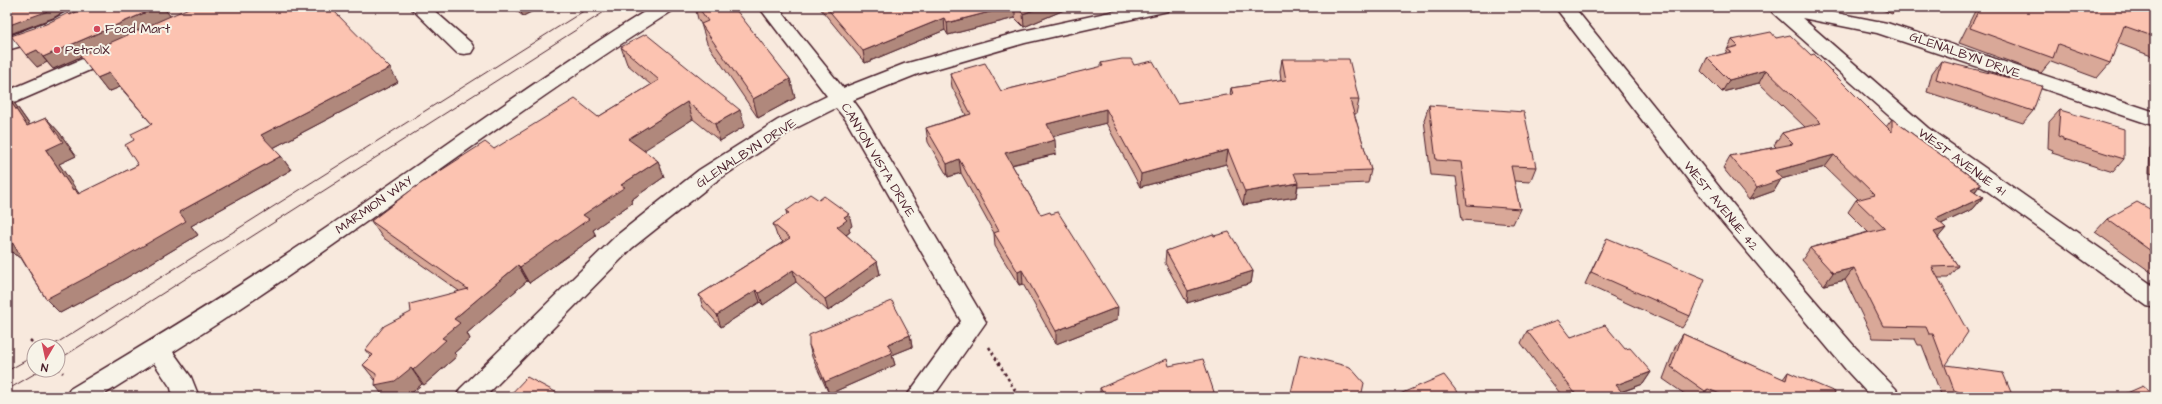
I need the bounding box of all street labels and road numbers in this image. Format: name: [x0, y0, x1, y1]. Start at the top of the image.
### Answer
street label: GLENALBYN DRIVE: [1907, 28, 2023, 83]
street label: CANYON VISTA DRIVE: [837, 100, 919, 221]
street label: GLENALBYN DRIVE: [692, 114, 800, 192]
street label: WEST AVENUE 41: [1914, 124, 2010, 200]
street label: WEST AVENUE 42: [1679, 157, 1763, 255]
street label: MARMION WAY: [332, 172, 416, 238]

